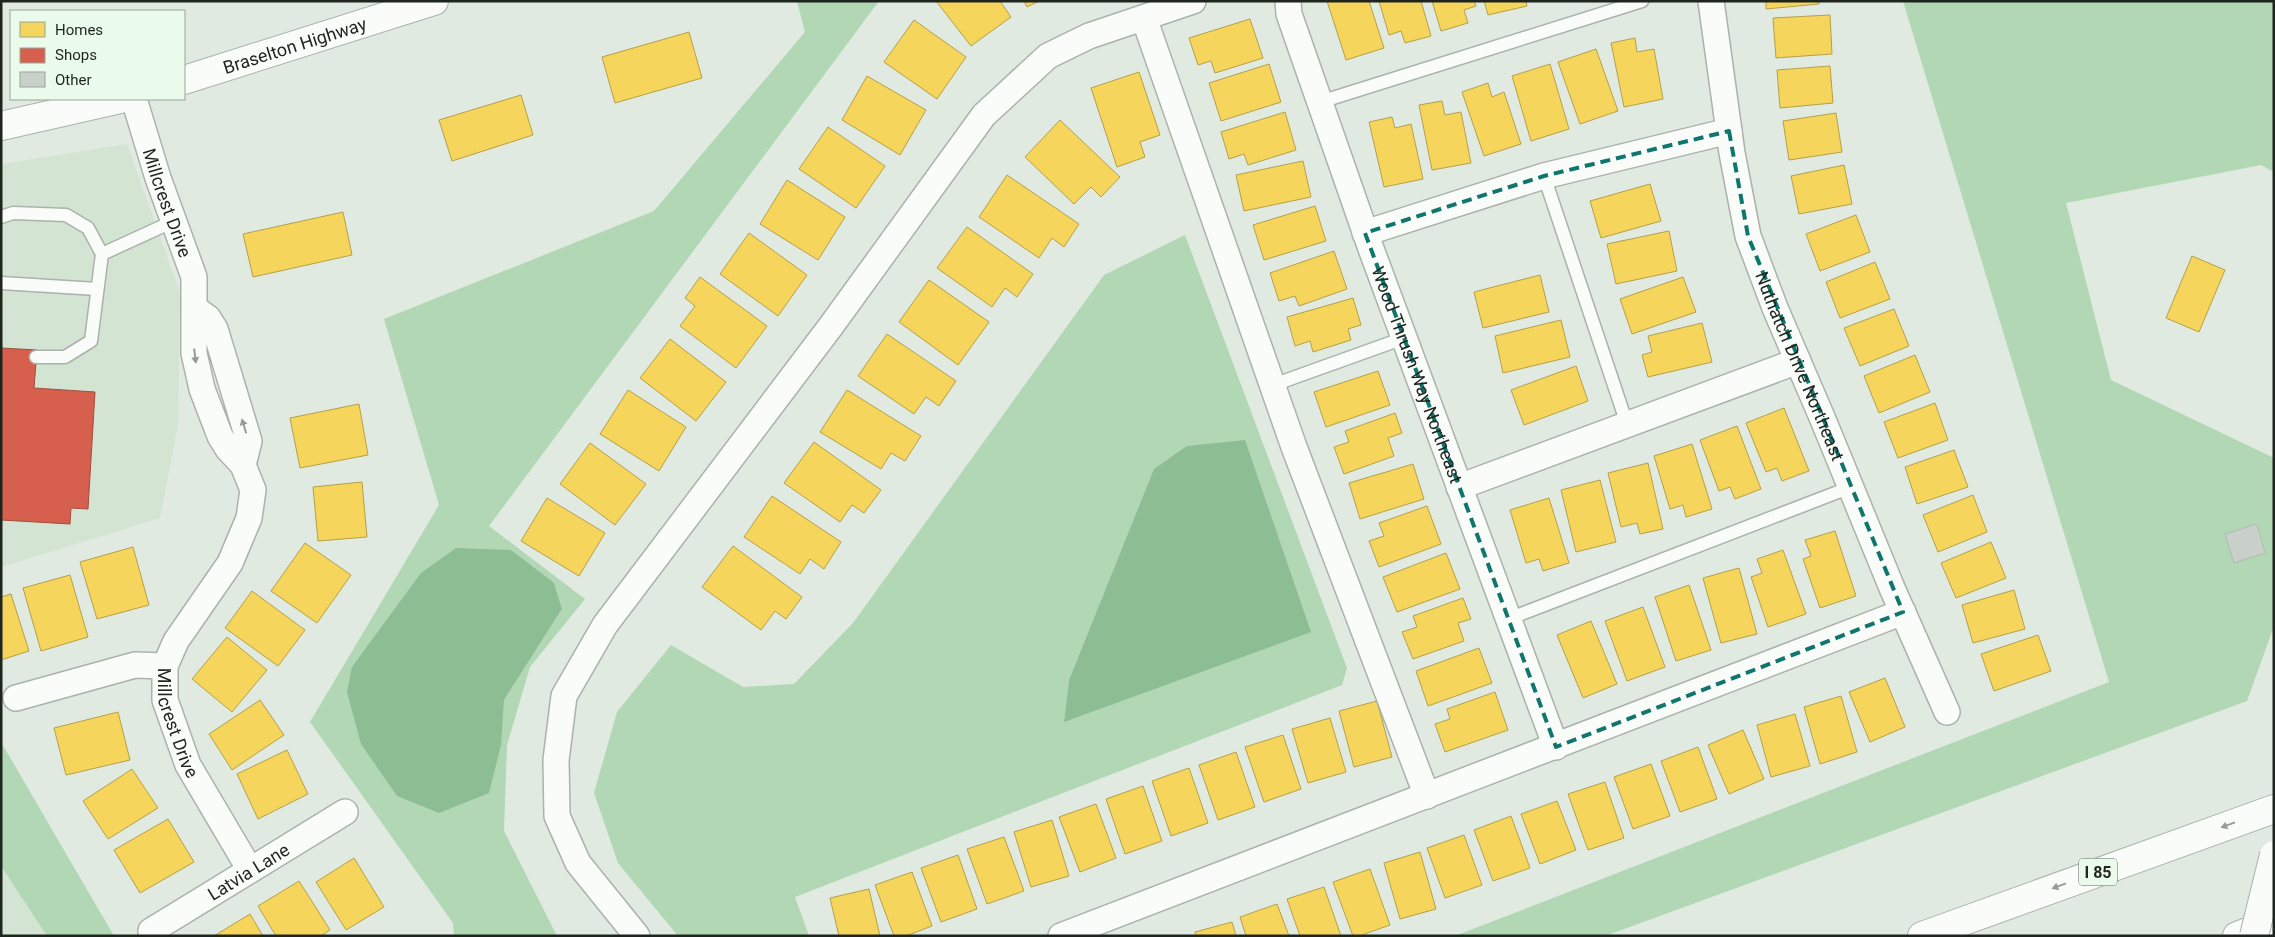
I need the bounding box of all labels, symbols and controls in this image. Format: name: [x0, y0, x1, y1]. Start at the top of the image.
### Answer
legend: [10, 10, 185, 100]
street label: Braselton Highway: [220, 12, 369, 78]
text: Homes: [55, 21, 103, 39]
text: Shops: [55, 46, 97, 64]
text: Other: [55, 71, 92, 89]
street label: Millcrest Drive: [139, 146, 196, 260]
street label: Wood Thrush Way Northeast: [1368, 264, 1468, 486]
street label: Nuthatch Drive Northeast: [1752, 268, 1849, 464]
one-way arrow: [192, 348, 200, 364]
one-way arrow: [240, 418, 248, 433]
street label: Millcrest Drive: [154, 668, 204, 781]
one-way arrow: [2220, 821, 2235, 829]
street label: Latvia Lane: [204, 838, 293, 904]
road number: I 85: [2079, 859, 2117, 886]
one-way arrow: [2051, 883, 2066, 890]

